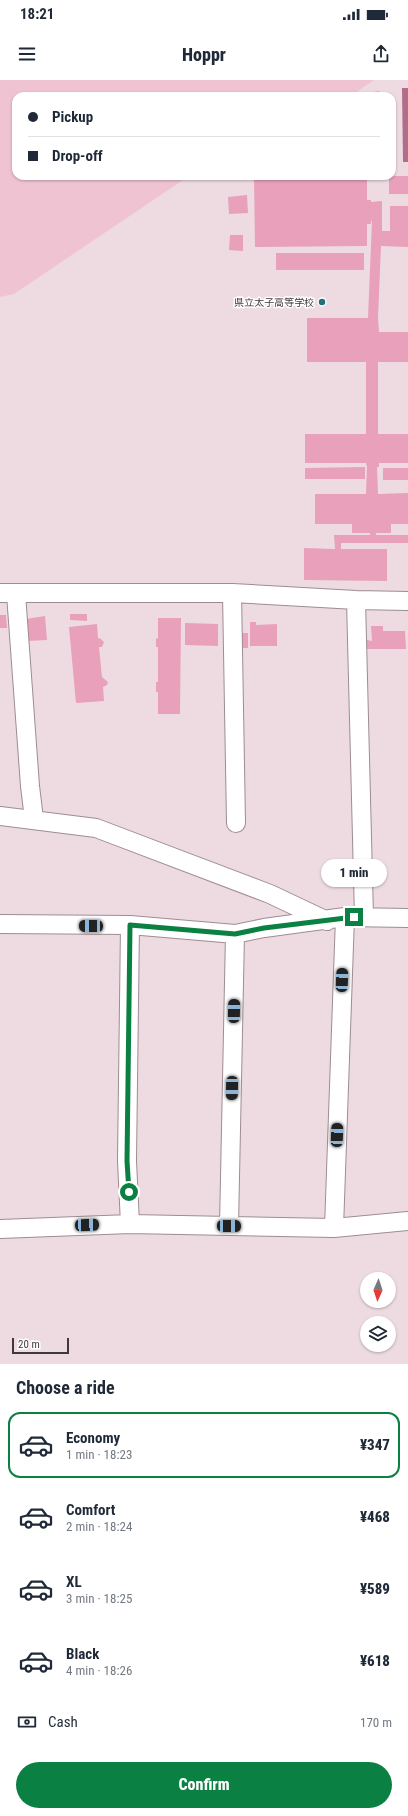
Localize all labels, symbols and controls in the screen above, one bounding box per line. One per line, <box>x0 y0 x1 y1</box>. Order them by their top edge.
text: 18:21 <box>20 5 54 23</box>
icon: menu <box>16 43 38 65</box>
icon: share <box>370 43 392 65</box>
text: Hoppr <box>182 44 226 65</box>
text: Pickup <box>52 108 93 126</box>
text: Drop-off <box>52 147 103 165</box>
place label: 県立太子高等学校 <box>234 297 314 308</box>
marker: 県立太子高等学校 <box>317 297 327 307</box>
callout: 1 min <box>321 859 387 887</box>
text: 1 min <box>340 865 368 880</box>
route end <box>345 908 363 926</box>
car <box>79 920 103 932</box>
car <box>336 968 348 992</box>
car <box>228 999 240 1023</box>
car <box>226 1076 238 1100</box>
car <box>331 1123 343 1147</box>
route start <box>120 1183 138 1201</box>
car <box>75 1219 99 1231</box>
car <box>217 1220 241 1232</box>
north arrow <box>360 1272 396 1308</box>
map controls <box>360 1272 396 1352</box>
button: layers <box>360 1316 396 1352</box>
scale bar <box>12 1336 69 1355</box>
text: 20 m <box>18 1338 40 1351</box>
text: Choose a ride <box>16 1377 115 1398</box>
icon: car <box>18 1427 54 1463</box>
text: Economy <box>66 1429 120 1447</box>
text: ¥347 <box>360 1436 390 1454</box>
text: 1 min · 18:23 <box>66 1447 132 1462</box>
icon: car <box>18 1499 54 1535</box>
text: Comfort <box>66 1501 115 1519</box>
text: ¥468 <box>360 1508 390 1526</box>
text: 2 min · 18:24 <box>66 1519 132 1534</box>
icon: car <box>18 1571 54 1607</box>
text: XL <box>66 1573 82 1591</box>
text: ¥589 <box>360 1580 390 1598</box>
text: 3 min · 18:25 <box>66 1591 132 1606</box>
icon: car <box>18 1643 54 1679</box>
text: Black <box>66 1645 99 1663</box>
text: ¥618 <box>360 1652 390 1670</box>
text: 4 min · 18:26 <box>66 1663 132 1678</box>
icon: cash <box>16 1711 38 1733</box>
text: Cash <box>48 1713 78 1731</box>
text: 170 m <box>360 1715 392 1730</box>
button: Confirm <box>16 1762 392 1808</box>

